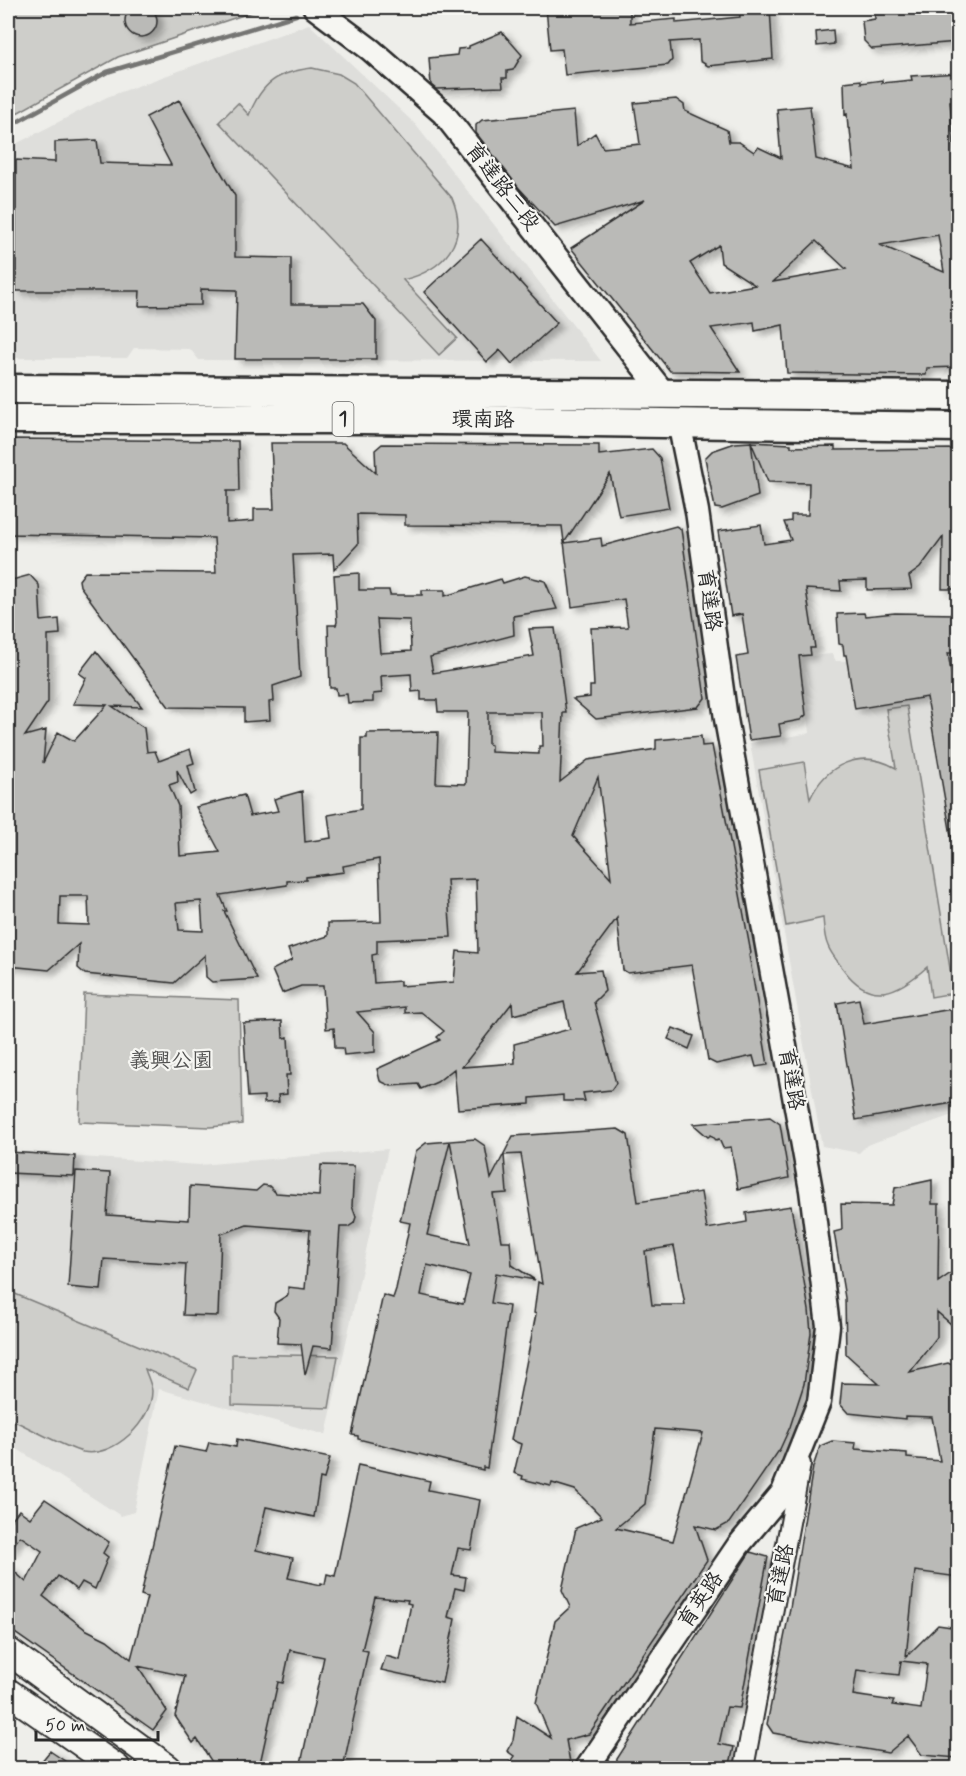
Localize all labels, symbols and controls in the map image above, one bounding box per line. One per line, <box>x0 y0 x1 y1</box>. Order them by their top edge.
street label: 育達路二段 <box>459 137 545 237</box>
road number: 1 <box>332 402 354 436</box>
street label: 環南路 <box>451 405 515 435</box>
street label: 育達路 <box>691 567 727 633</box>
street label: 育達路 <box>772 1046 810 1112</box>
park label: 義興公園 <box>129 1047 213 1075</box>
street label: 育達路 <box>761 1541 801 1609</box>
street label: 育英路 <box>672 1566 730 1634</box>
scale bar <box>36 1704 158 1742</box>
text: 50 m <box>45 1714 85 1738</box>

